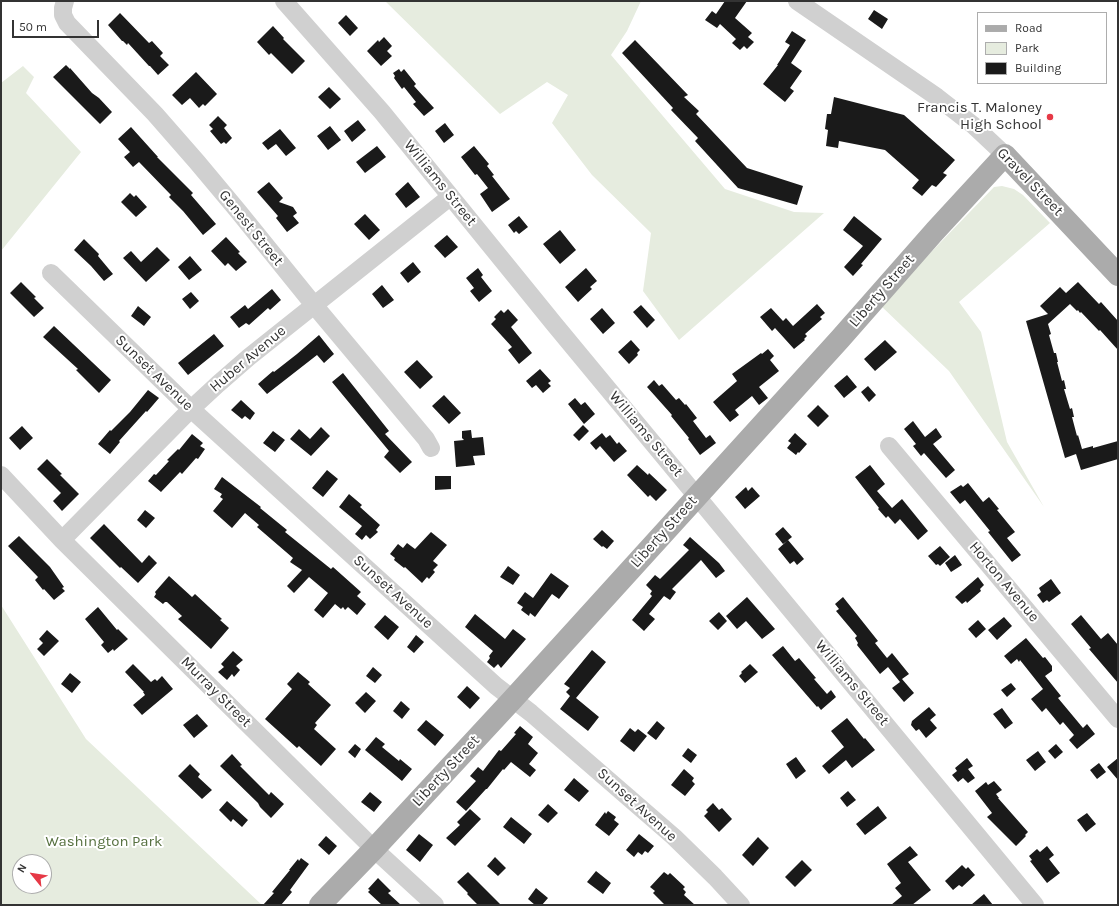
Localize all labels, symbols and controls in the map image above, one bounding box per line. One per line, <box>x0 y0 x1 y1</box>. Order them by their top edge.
scale bar <box>14 12 101 38</box>
legend <box>977 12 1107 84</box>
text: 50 m <box>19 20 47 34</box>
text: Road <box>1015 21 1043 35</box>
text: Park <box>1015 41 1039 55</box>
text: Building <box>1015 61 1061 75</box>
place label: Francis T. Maloney High School <box>917 99 1042 134</box>
marker: Francis T. Maloney High School <box>1045 112 1055 122</box>
street label: Williams Street <box>400 136 480 230</box>
street label: Gravel Street <box>993 144 1067 220</box>
street label: Genest Street <box>215 186 287 270</box>
street label: Liberty Street <box>845 251 919 331</box>
street label: Huber Avenue <box>206 322 290 396</box>
street label: Sunset Avenue <box>111 331 197 415</box>
street label: Williams Street <box>605 388 687 480</box>
street label: Liberty Street <box>627 492 701 572</box>
street label: Horton Avenue <box>965 538 1043 626</box>
street label: Sunset Avenue <box>349 551 437 633</box>
street label: Williams Street <box>811 637 893 729</box>
street label: Murray Street <box>177 653 255 731</box>
street label: Liberty Street <box>408 732 484 810</box>
street label: Sunset Avenue <box>593 764 681 846</box>
park label: Washington Park <box>46 833 162 851</box>
north arrow <box>12 854 52 894</box>
text: N <box>14 862 30 875</box>

